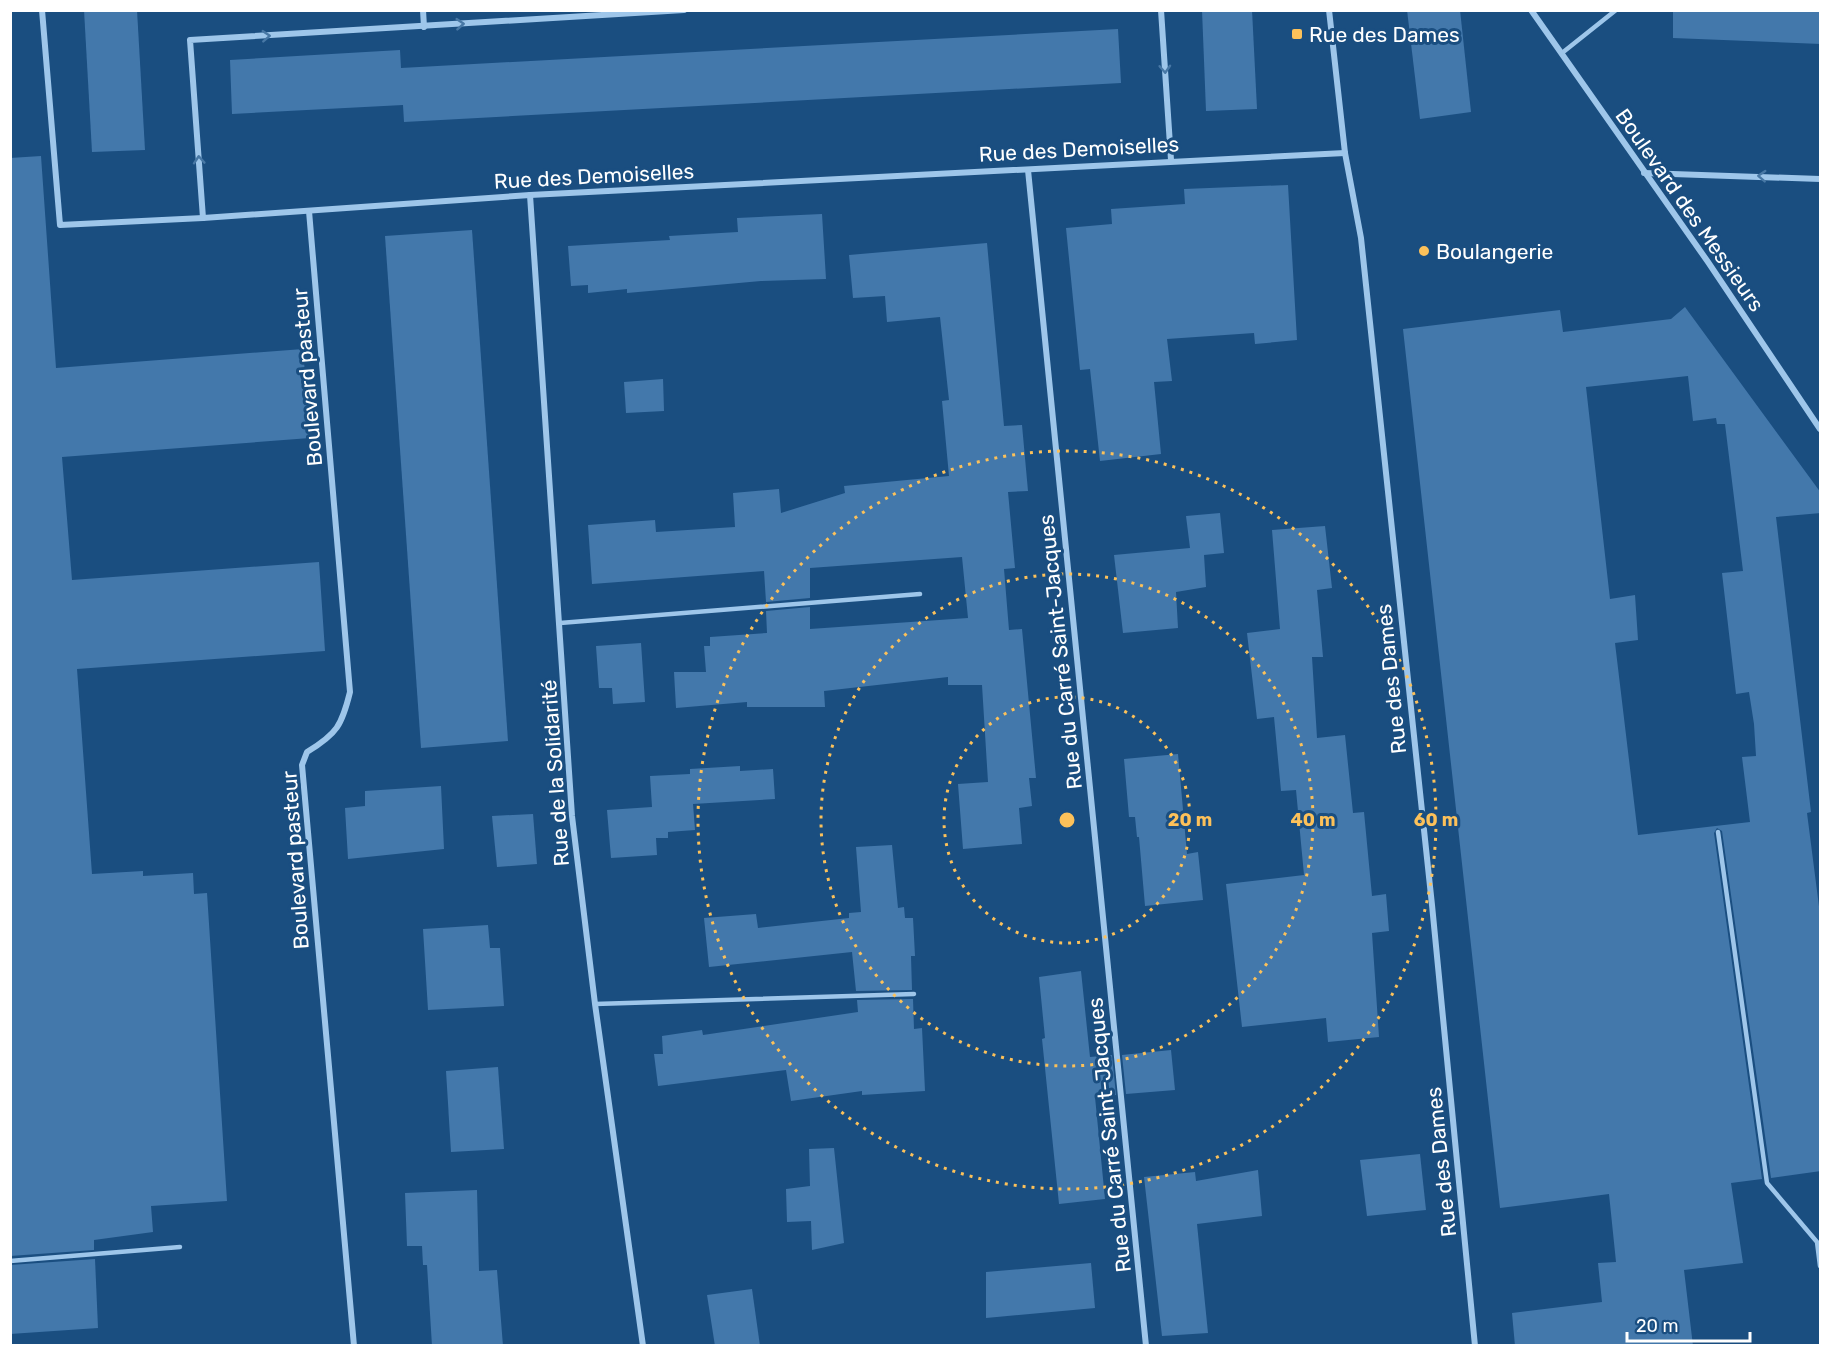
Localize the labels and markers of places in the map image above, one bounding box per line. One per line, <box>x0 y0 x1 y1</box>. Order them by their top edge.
place label: Rue des Dames <box>1309 22 1460 47</box>
marker: Rue des Dames <box>1290 27 1304 41</box>
place label: Boulangerie <box>1436 239 1553 264</box>
marker: Boulangerie <box>1417 244 1431 258</box>
centre of rings <box>1057 810 1077 830</box>

